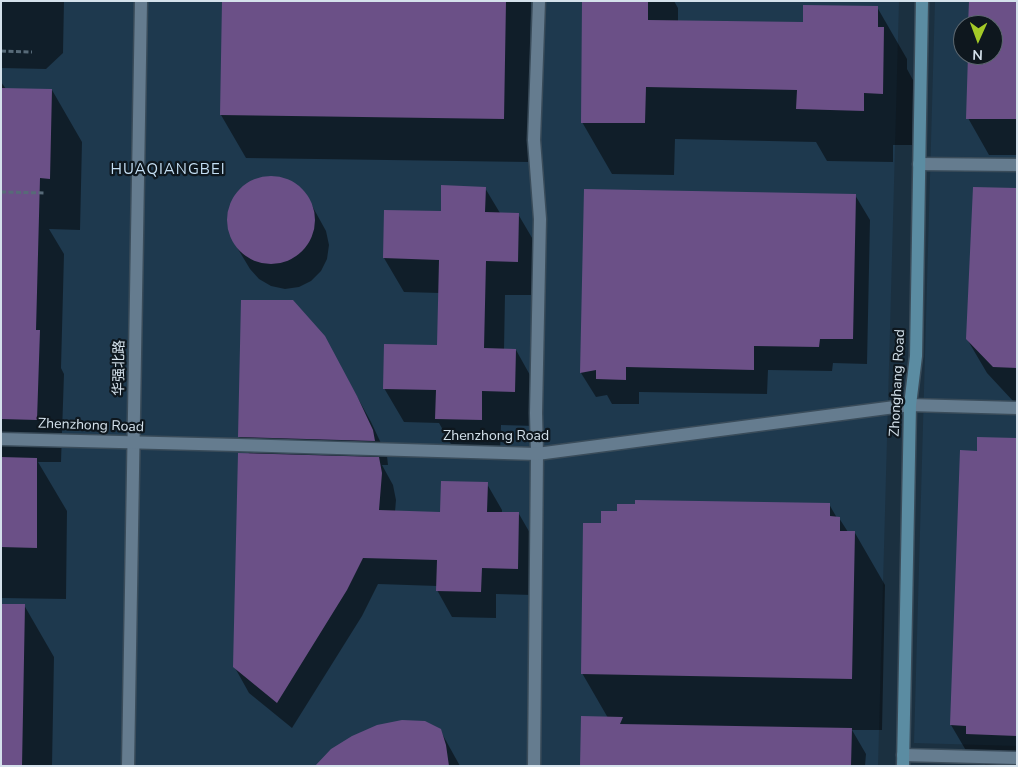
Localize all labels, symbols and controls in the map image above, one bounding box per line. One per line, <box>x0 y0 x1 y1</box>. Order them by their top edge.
north arrow <box>953 15 1003 65</box>
text: N <box>972 45 983 64</box>
district label: HUAQIANGBEI <box>109 161 227 179</box>
street label: Zhonghang Road <box>887 329 909 437</box>
street label: 华强北路 <box>111 340 129 396</box>
street label: Zhenzhong Road <box>38 416 144 436</box>
street label: Zhenzhong Road <box>443 429 549 445</box>

